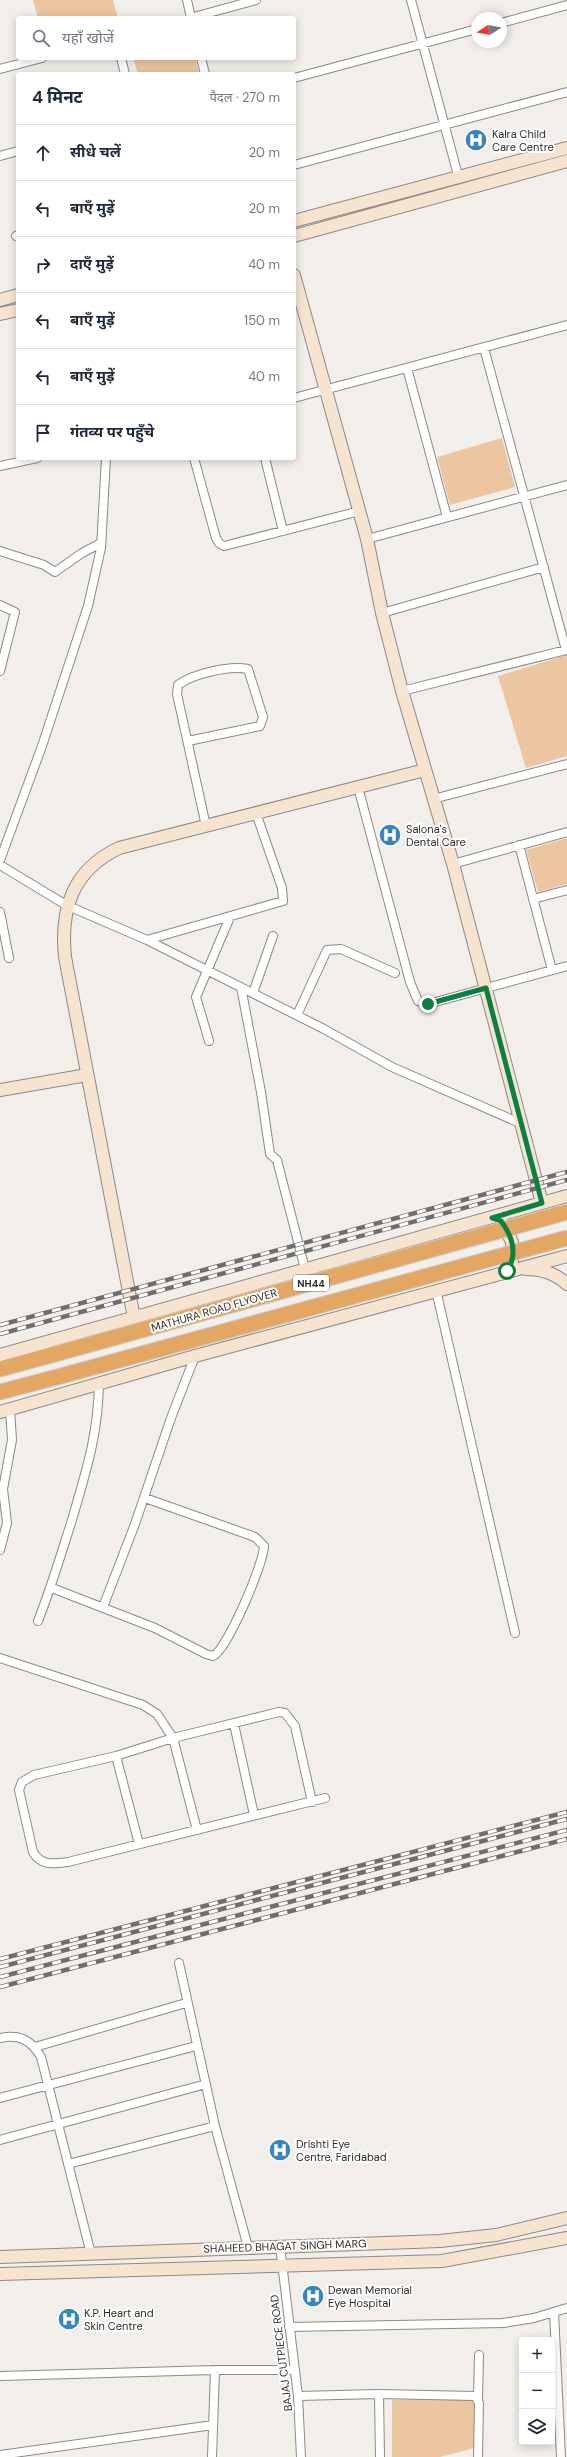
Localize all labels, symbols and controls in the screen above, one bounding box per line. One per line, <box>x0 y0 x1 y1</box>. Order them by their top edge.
north arrow <box>471 12 507 48</box>
search box <box>16 16 296 60</box>
icon: search <box>30 27 52 49</box>
text: यहाँ खोजें <box>62 28 114 48</box>
text: 4 मिनट <box>32 86 83 108</box>
text: पैदल · 270 m <box>209 89 280 106</box>
hospital icon: Kalra Child Care Centre <box>463 127 489 153</box>
place label: Kalra Child Care Centre <box>492 127 554 154</box>
icon: ahead <box>32 142 54 164</box>
text: सीधे चलें <box>70 142 121 162</box>
text: 20 m <box>249 144 280 161</box>
icon: left <box>32 198 54 220</box>
text: बाएँ मुड़ें <box>70 198 115 218</box>
text: 20 m <box>249 200 280 217</box>
icon: right <box>32 254 54 276</box>
text: दाएँ मुड़ें <box>70 254 114 274</box>
text: 40 m <box>248 256 280 273</box>
icon: left <box>32 310 54 332</box>
text: बाएँ मुड़ें <box>70 310 115 330</box>
text: 150 m <box>244 312 280 329</box>
icon: left <box>32 366 54 388</box>
text: बाएँ मुड़ें <box>70 366 115 386</box>
text: 40 m <box>248 368 280 385</box>
icon: arrive <box>32 422 54 444</box>
text: गंतव्य पर पहुँचे <box>70 422 154 442</box>
hospital icon: Salona's Dental Care <box>377 822 403 848</box>
place label: Salona's Dental Care <box>406 822 466 849</box>
route end <box>419 995 437 1013</box>
route start <box>498 1262 516 1280</box>
road number: NH44 <box>293 1275 329 1291</box>
street label: MATHURA ROAD FLYOVER <box>149 1285 279 1335</box>
hospital icon: Drishti Eye Centre, Faridabad <box>267 2137 293 2163</box>
place label: Drishti Eye Centre, Faridabad <box>296 2137 387 2164</box>
street label: SHAHEED BHAGAT SINGH MARG <box>203 2236 367 2256</box>
hospital icon: Dewan Memorial Eye Hospital <box>300 2283 326 2309</box>
place label: Dewan Memorial Eye Hospital <box>328 2283 412 2310</box>
street label: BAJAJ CUTPIECE ROAD <box>267 2293 295 2412</box>
hospital icon: K.P. Heart and Skin Centre <box>56 2306 82 2332</box>
place label: K.P. Heart and Skin Centre <box>84 2306 154 2333</box>
map controls <box>519 2337 555 2445</box>
button: + <box>519 2337 555 2373</box>
button: − <box>519 2373 555 2409</box>
button: layers <box>519 2409 555 2445</box>

